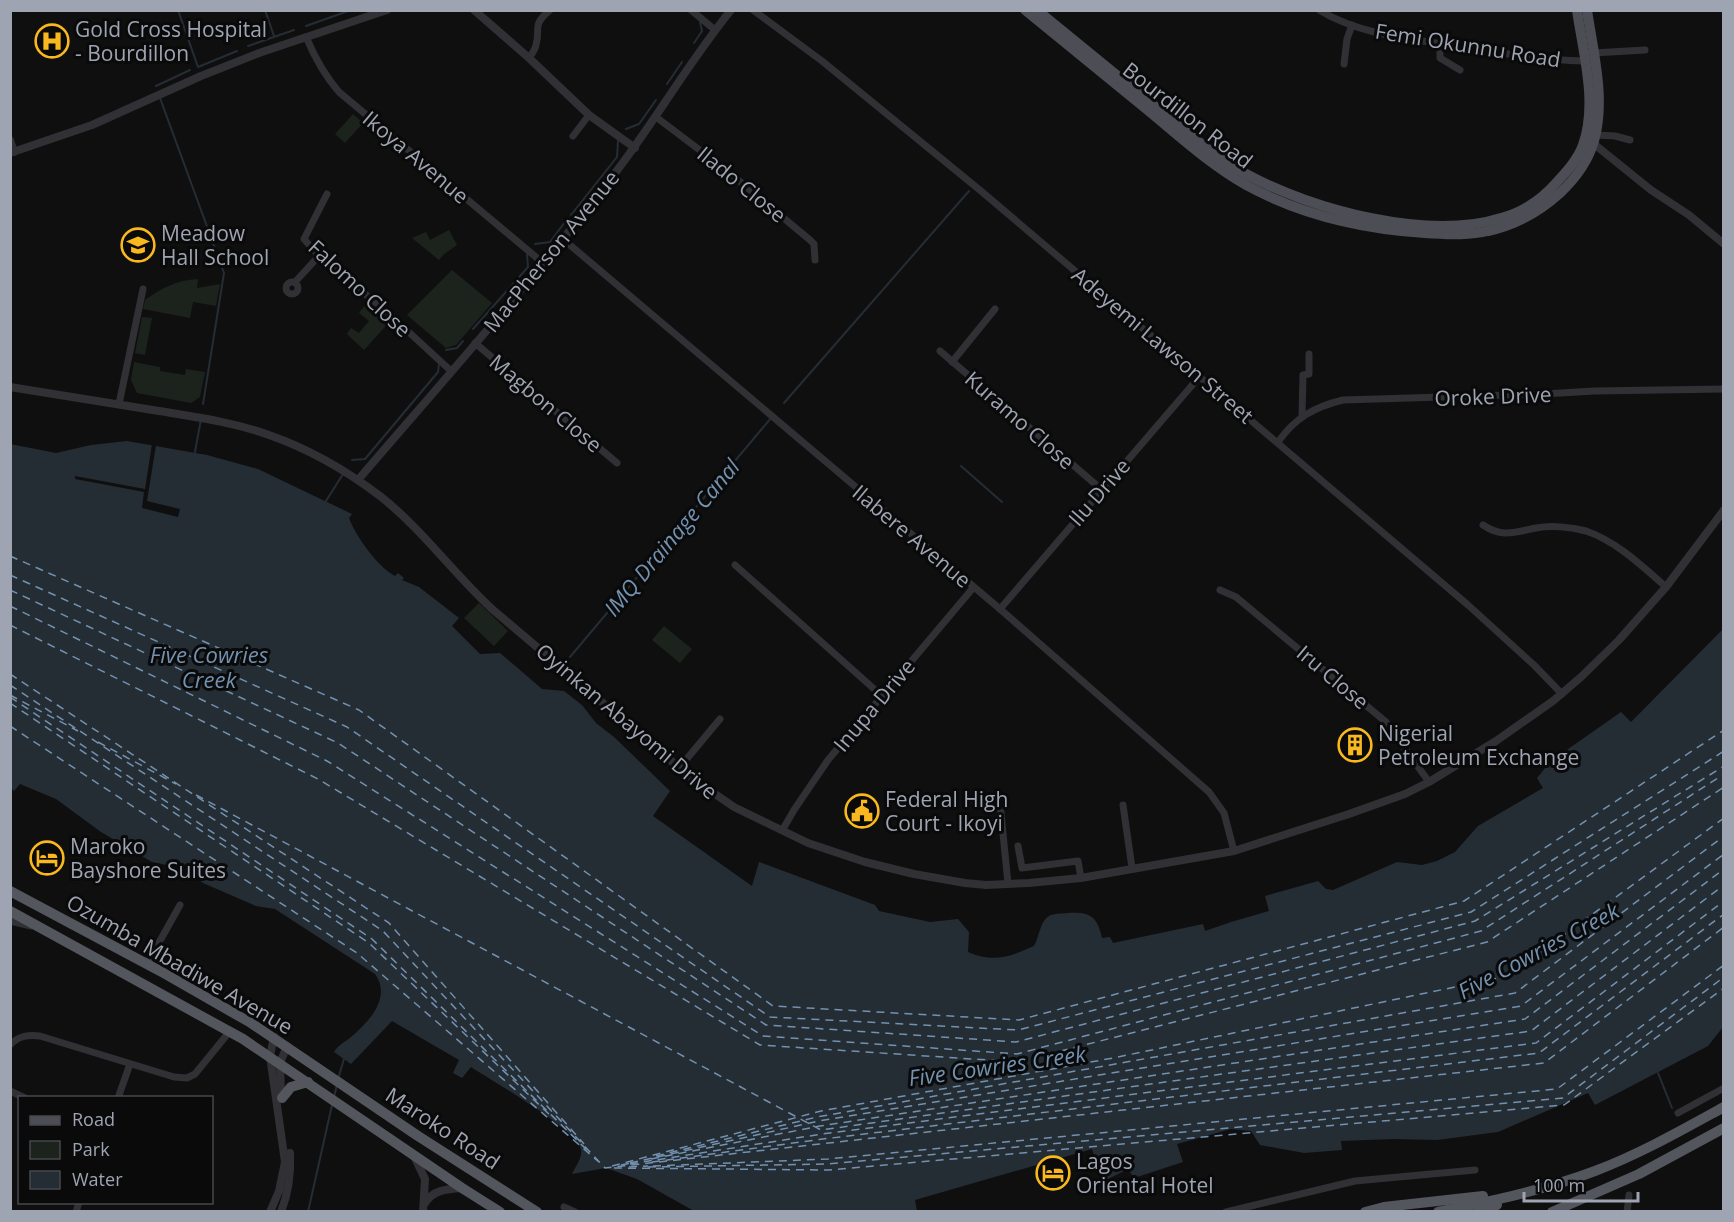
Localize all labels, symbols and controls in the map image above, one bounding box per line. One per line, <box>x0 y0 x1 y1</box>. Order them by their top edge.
place label: Gold Cross Hospital - Bourdillon <box>75 15 267 67</box>
street label: Femi Okunnu Road <box>1373 17 1563 73</box>
hospital icon: Gold Cross Hospital - Bourdillon <box>34 23 70 59</box>
street label: Bourdillon Road <box>1117 55 1259 175</box>
street label: Ikoya Avenue <box>357 104 475 210</box>
street label: Ilado Close <box>692 140 792 228</box>
street label: MacPherson Avenue <box>477 164 625 338</box>
place label: Meadow Hall School <box>161 219 269 271</box>
school or university icon: Meadow Hall School <box>120 227 156 263</box>
street label: Falomo Close <box>303 233 417 343</box>
street label: Adeyemi Lawson Street <box>1066 261 1260 429</box>
street label: Magbon Close <box>484 348 608 458</box>
street label: Kuramo Close <box>959 365 1081 475</box>
street label: Oroke Drive <box>1434 380 1552 412</box>
water label: IMQ Drainage Canal <box>596 452 746 622</box>
street label: Ilu Drive <box>1062 452 1136 532</box>
street label: Ilabere Avenue <box>847 478 977 594</box>
street label: Oyinkan Abayomi Drive <box>530 637 724 805</box>
water label: Five Cowries Creek <box>150 639 269 694</box>
street label: Iru Close <box>1291 639 1375 715</box>
street label: Inupa Drive <box>827 653 921 757</box>
place label: Nigerial Petroleum Exchange <box>1378 719 1579 771</box>
building icon: Nigerial Petroleum Exchange <box>1337 727 1373 763</box>
place label: Federal High Court - Ikoyi <box>885 785 1008 837</box>
public building icon: Federal High Court - Ikoyi <box>844 793 880 829</box>
place label: Maroko Bayshore Suites <box>70 832 226 884</box>
hotel icon: Maroko Bayshore Suites <box>29 840 65 876</box>
street label: Ozumba Mbadiwe Avenue <box>62 888 298 1040</box>
water label: Five Cowries Creek <box>1452 894 1625 1005</box>
water label: Five Cowries Creek <box>906 1038 1089 1092</box>
street label: Maroko Road <box>380 1081 506 1175</box>
legend <box>18 1096 213 1204</box>
text: Road <box>72 1107 115 1131</box>
text: Park <box>72 1137 110 1161</box>
place label: Lagos Oriental Hotel <box>1076 1147 1214 1199</box>
hotel icon: Lagos Oriental Hotel <box>1035 1155 1071 1191</box>
scale bar <box>1524 1165 1638 1203</box>
text: Water <box>72 1167 123 1191</box>
text: 100 m <box>1533 1173 1585 1197</box>

